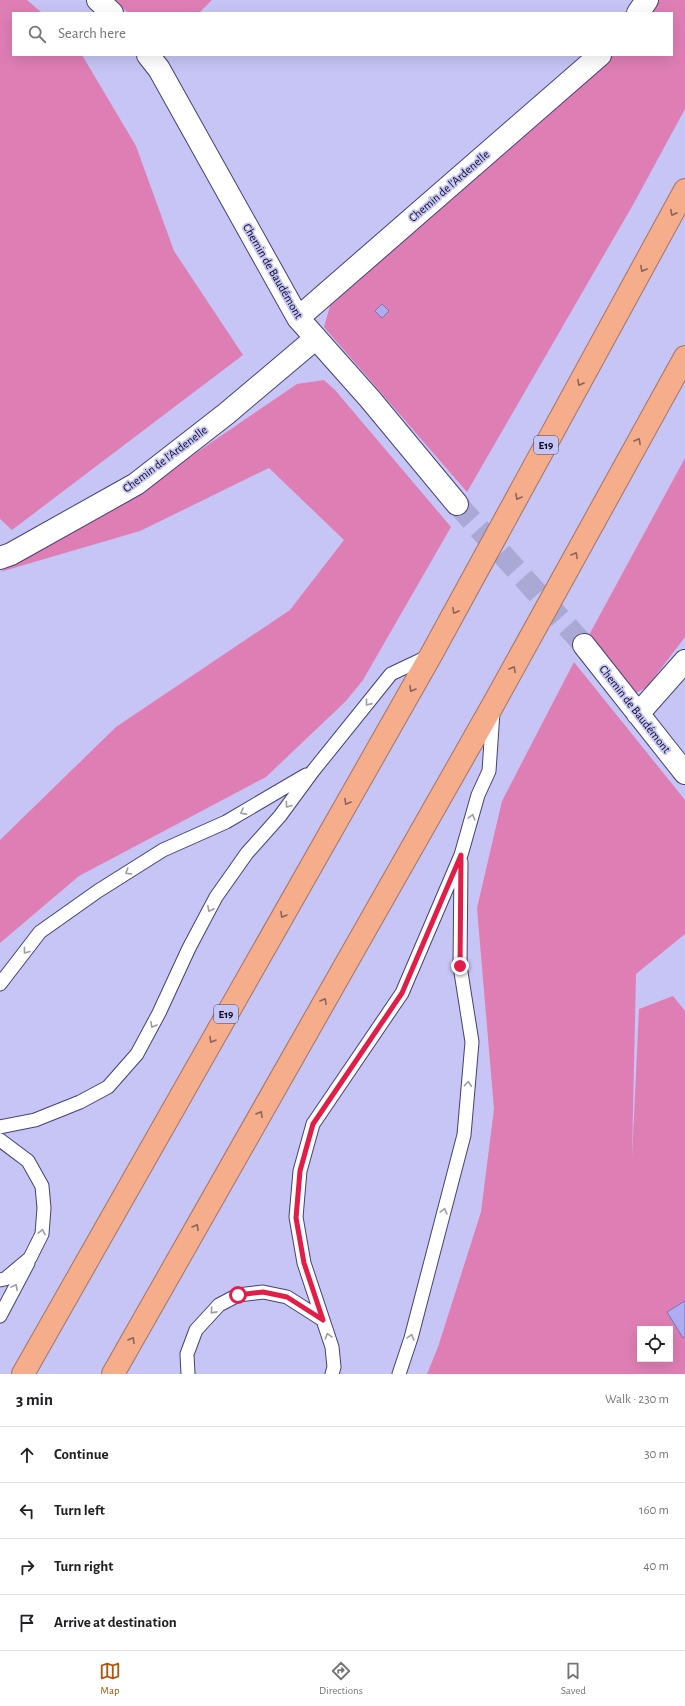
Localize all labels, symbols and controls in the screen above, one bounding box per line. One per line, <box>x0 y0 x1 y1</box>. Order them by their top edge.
search box <box>12 12 673 56</box>
icon: search <box>26 23 48 45</box>
text: Search here <box>58 26 126 41</box>
street label: Chemin de l'Ardenelle <box>406 148 492 224</box>
one-way arrow <box>671 209 678 216</box>
street label: Chemin de Baudémont <box>241 221 305 321</box>
one-way arrow <box>640 265 648 273</box>
one-way arrow <box>578 379 585 387</box>
street label: Chemin de l'Ardenelle <box>121 423 209 495</box>
road number: E19 <box>534 436 558 454</box>
one-way arrow <box>634 438 641 445</box>
one-way arrow <box>515 493 522 500</box>
one-way arrow <box>571 552 578 559</box>
one-way arrow <box>453 607 460 614</box>
street label: Chemin de Baudémont <box>597 663 673 755</box>
one-way arrow <box>508 665 515 673</box>
one-way arrow <box>409 685 416 692</box>
one-way arrow <box>366 698 373 705</box>
one-way arrow <box>345 798 352 805</box>
one-way arrow <box>285 800 292 807</box>
one-way arrow <box>240 808 247 815</box>
one-way arrow <box>467 814 475 821</box>
one-way arrow <box>125 867 132 875</box>
one-way arrow <box>207 904 215 912</box>
one-way arrow <box>281 911 288 918</box>
one-way arrow <box>23 947 31 954</box>
route end <box>451 957 469 975</box>
one-way arrow <box>320 998 327 1005</box>
road number: E19 <box>214 1005 238 1023</box>
one-way arrow <box>150 1021 157 1028</box>
one-way arrow <box>209 1036 216 1043</box>
one-way arrow <box>464 1081 473 1087</box>
one-way arrow <box>256 1111 263 1118</box>
one-way arrow <box>439 1208 448 1215</box>
one-way arrow <box>192 1224 199 1231</box>
one-way arrow <box>37 1228 45 1235</box>
one-way arrow <box>10 1284 18 1291</box>
route start <box>229 1286 247 1304</box>
one-way arrow <box>210 1307 217 1314</box>
map controls <box>637 1326 673 1362</box>
button: locate <box>637 1326 673 1362</box>
one-way arrow <box>324 1332 333 1339</box>
one-way arrow <box>406 1334 415 1341</box>
one-way arrow <box>127 1337 135 1344</box>
text: 3 min <box>16 1391 53 1408</box>
text: Walk · 230 m <box>605 1393 669 1406</box>
icon: ahead <box>16 1444 38 1466</box>
text: Continue <box>54 1447 109 1462</box>
text: 30 m <box>644 1448 669 1461</box>
icon: left <box>16 1500 38 1522</box>
text: Turn left <box>54 1503 105 1518</box>
text: 160 m <box>639 1504 669 1517</box>
icon: right <box>16 1556 38 1578</box>
text: Turn right <box>54 1559 113 1574</box>
text: 40 m <box>643 1560 669 1573</box>
icon: arrive <box>16 1612 38 1634</box>
text: Arrive at destination <box>54 1615 177 1630</box>
tab: Map <box>99 1660 121 1697</box>
tab: Directions <box>319 1660 363 1697</box>
tab: Saved <box>561 1660 586 1697</box>

